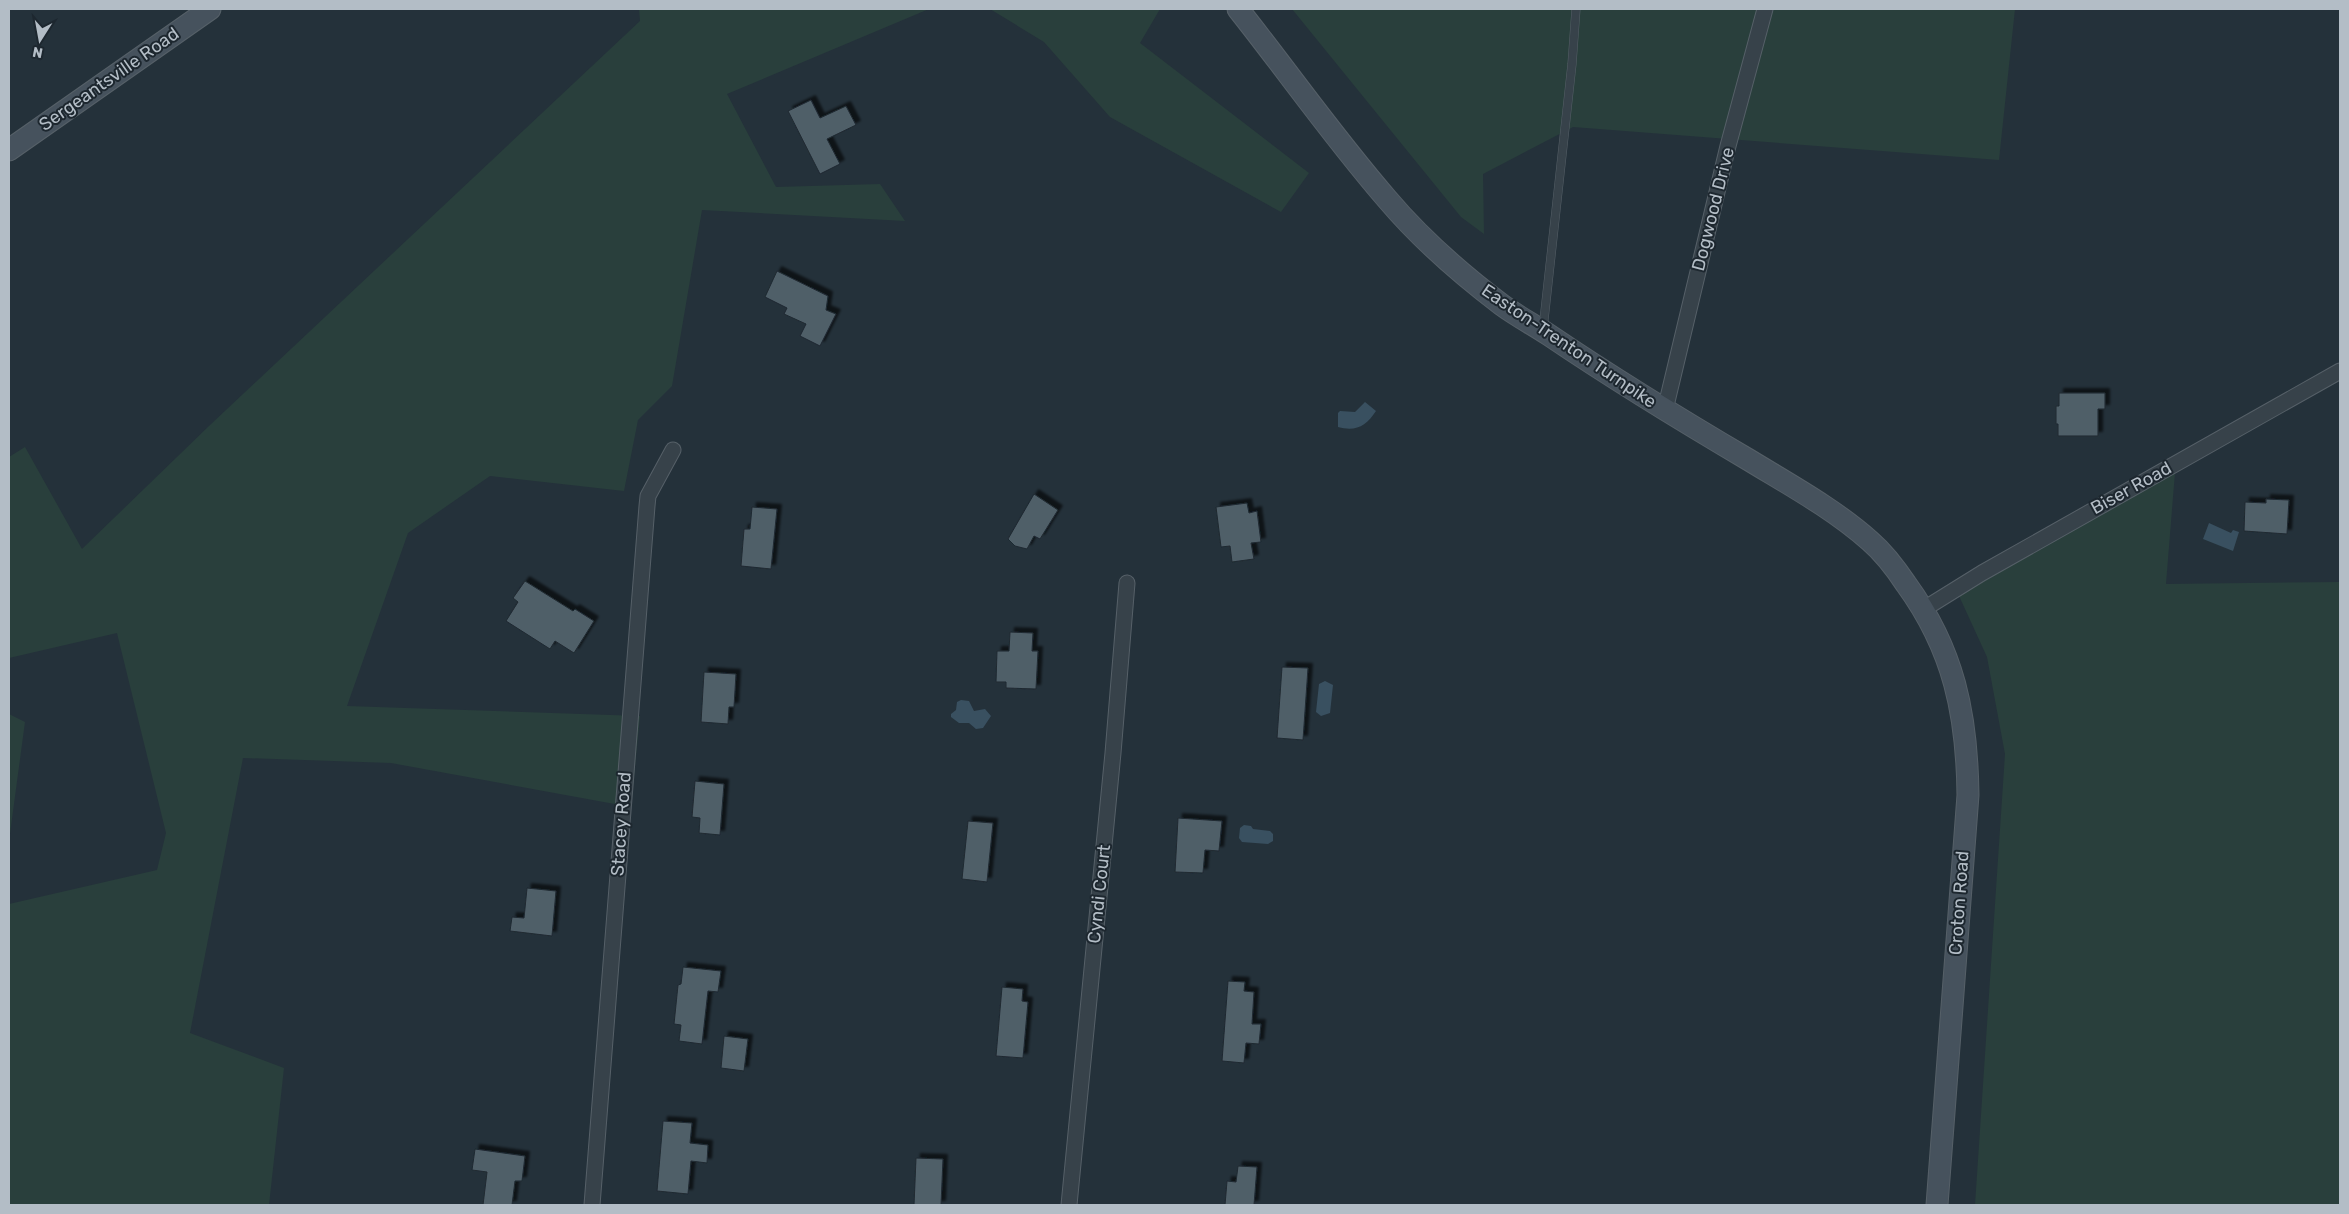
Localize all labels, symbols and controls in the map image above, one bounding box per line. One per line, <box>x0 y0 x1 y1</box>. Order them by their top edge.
north arrow <box>15 15 65 65</box>
street label: Sergeantsville Road <box>35 22 183 136</box>
text: N <box>31 43 44 62</box>
street label: Dogwood Drive <box>1687 145 1739 273</box>
street label: Easton-Trenton Turnpike <box>1477 279 1661 413</box>
street label: Biser Road <box>2087 457 2175 519</box>
street label: Stacey Road <box>606 771 636 877</box>
street label: Cyndi Court <box>1083 843 1115 945</box>
street label: Croton Road <box>1944 850 1974 956</box>

